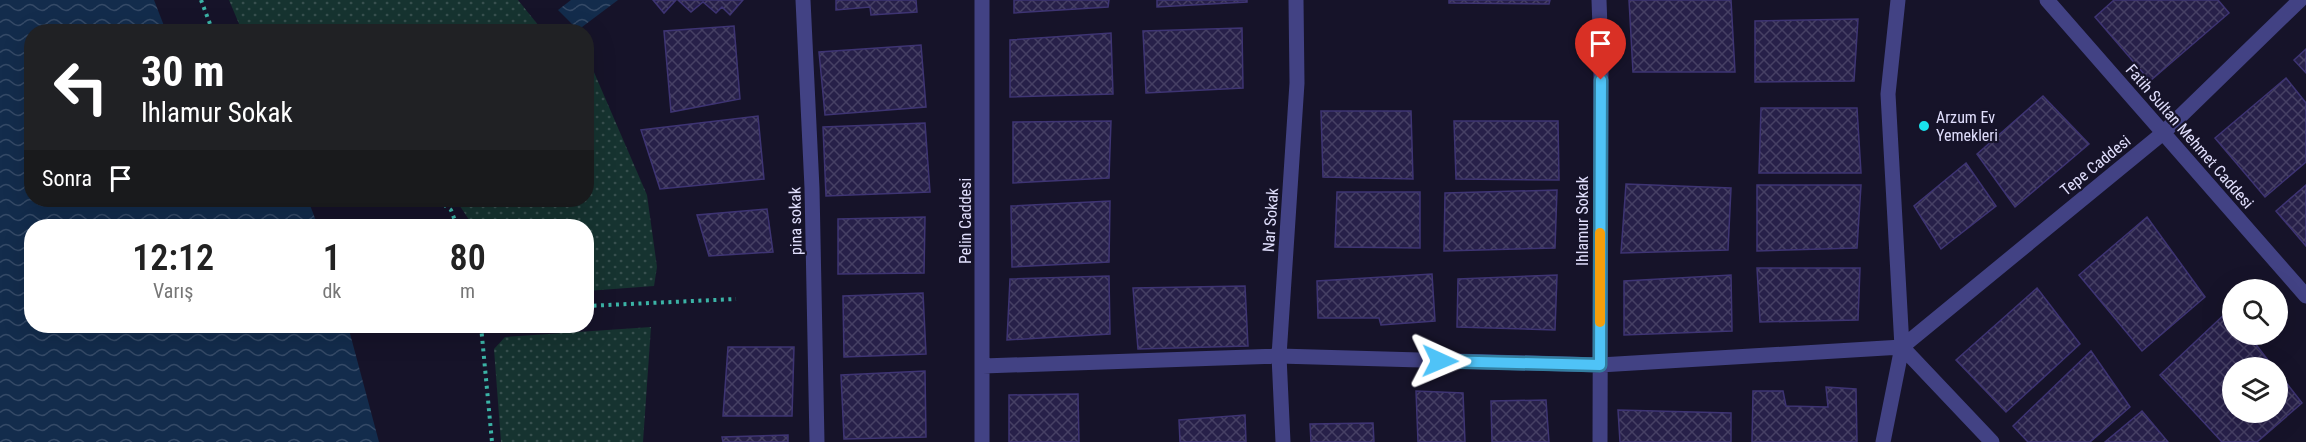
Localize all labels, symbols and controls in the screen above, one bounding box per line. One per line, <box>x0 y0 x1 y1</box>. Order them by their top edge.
pin <box>1575 18 1626 80</box>
icon: arrive <box>1584 27 1617 60</box>
text: 30 m <box>141 47 224 96</box>
icon: left <box>42 48 120 126</box>
street label: Fatih Sultan Mehmet Caddesi <box>2122 60 2257 212</box>
text: Ihlamur Sokak <box>141 97 293 129</box>
place label: Arzum Ev Yemekleri <box>1936 108 1998 145</box>
marker: Arzum Ev Yemekleri <box>1917 119 1931 133</box>
street label: Tepe Caddesi <box>2056 131 2134 200</box>
icon: arrive <box>104 162 137 195</box>
text: Sonra <box>42 166 92 191</box>
street label: Ihlamur Sokak <box>1573 175 1592 266</box>
street label: Pelin Caddesi <box>956 178 975 264</box>
street label: pina sokak <box>785 186 806 255</box>
street label: Nar Sokak <box>1259 186 1282 253</box>
text: 12:12 <box>132 237 214 279</box>
text: 1 <box>323 237 341 279</box>
text: 80 <box>450 237 486 279</box>
text: Varış <box>153 279 193 303</box>
text: dk <box>322 279 341 303</box>
text: m <box>460 279 475 303</box>
map controls <box>2222 279 2288 423</box>
button: search <box>2222 279 2288 345</box>
position arrow <box>1408 329 1472 393</box>
button: layers <box>2222 357 2288 423</box>

